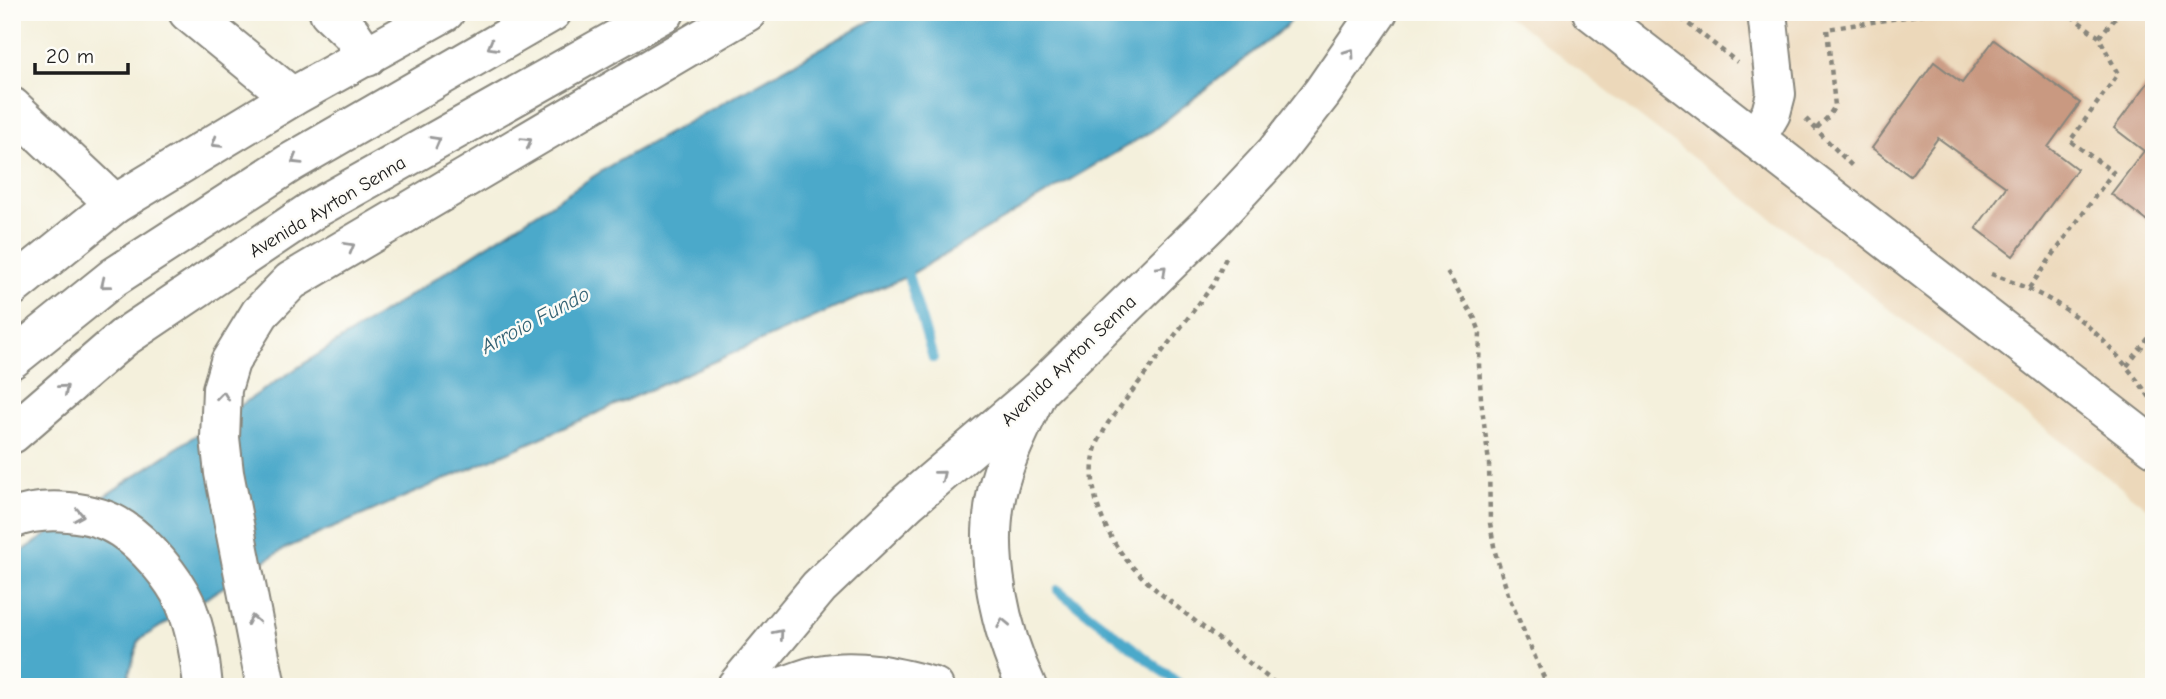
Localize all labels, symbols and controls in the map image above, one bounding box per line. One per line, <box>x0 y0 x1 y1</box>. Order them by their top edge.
scale bar <box>35 32 128 76</box>
one-way arrow <box>487 38 500 51</box>
text: 20 m <box>46 44 94 68</box>
one-way arrow <box>1342 48 1354 61</box>
one-way arrow <box>210 135 223 148</box>
one-way arrow <box>429 136 441 149</box>
one-way arrow <box>519 138 532 151</box>
street label: Avenida Ayrton Senna <box>245 151 410 262</box>
one-way arrow <box>290 152 303 165</box>
one-way arrow <box>342 242 355 255</box>
one-way arrow <box>1154 266 1167 279</box>
one-way arrow <box>100 276 113 288</box>
water label: Arroio Fundo <box>476 281 593 359</box>
street label: Avenida Ayrton Senna <box>997 291 1141 431</box>
one-way arrow <box>56 385 69 397</box>
one-way arrow <box>215 390 230 401</box>
one-way arrow <box>933 471 946 483</box>
one-way arrow <box>73 507 85 522</box>
one-way arrow <box>246 614 261 626</box>
one-way arrow <box>997 617 1012 629</box>
one-way arrow <box>771 629 783 642</box>

